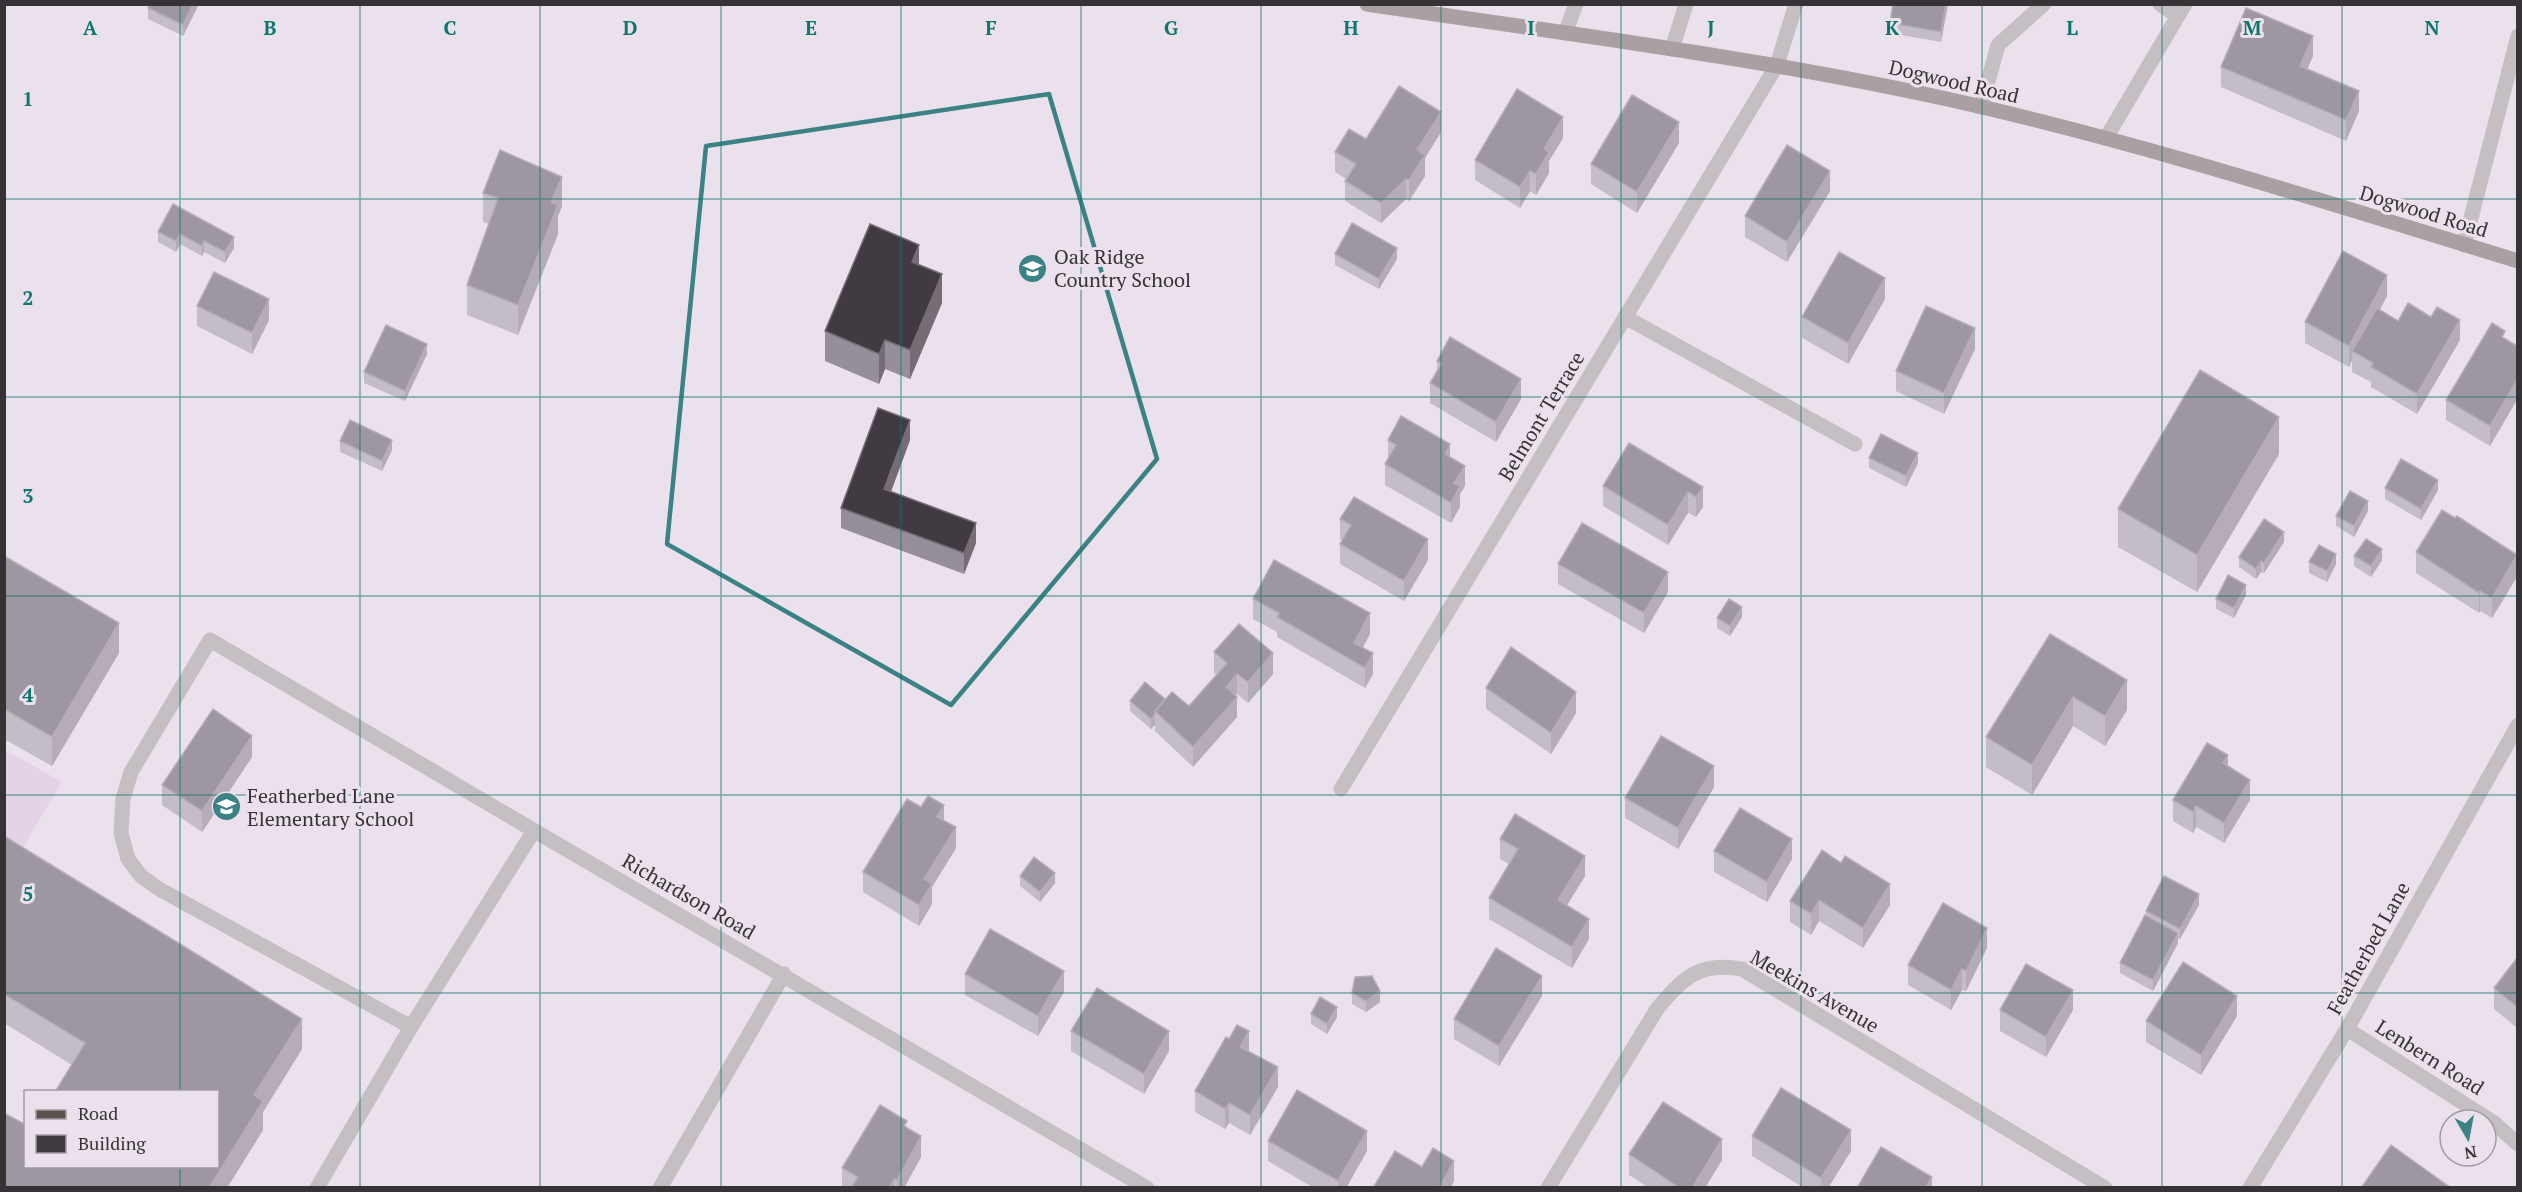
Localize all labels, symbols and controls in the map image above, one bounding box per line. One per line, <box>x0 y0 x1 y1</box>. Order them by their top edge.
text: A <box>83 14 98 41</box>
text: B <box>264 14 277 41</box>
text: C <box>443 14 457 41</box>
text: D <box>623 14 637 41</box>
text: E <box>805 14 817 41</box>
text: F <box>985 14 997 41</box>
text: G <box>1164 14 1178 41</box>
text: H <box>1343 14 1359 41</box>
text: I <box>1527 14 1535 41</box>
text: J <box>1707 14 1715 41</box>
text: K <box>1885 14 1900 41</box>
text: L <box>2066 14 2078 41</box>
text: M <box>2243 14 2262 41</box>
text: N <box>2424 14 2440 41</box>
street label: Dogwood Road <box>1886 53 2022 109</box>
text: 1 <box>22 85 34 112</box>
street label: Dogwood Road <box>2357 179 2491 243</box>
place label: Oak Ridge Country School <box>1054 243 1191 293</box>
school or university icon: Oak Ridge Country School <box>1017 252 1049 284</box>
text: 2 <box>22 284 34 311</box>
street label: Belmont Terrace <box>1492 346 1590 486</box>
text: 3 <box>22 482 34 509</box>
text: 4 <box>22 681 34 708</box>
place label: Featherbed Lane Elementary School <box>247 782 414 832</box>
school or university icon: Featherbed Lane Elementary School <box>210 790 242 822</box>
street label: Richardson Road <box>617 847 761 945</box>
street label: Featherbed Lane <box>2320 877 2416 1019</box>
text: 5 <box>22 880 34 907</box>
street label: Meekins Avenue <box>1746 943 1884 1039</box>
street label: Lenbern Road <box>2371 1013 2489 1101</box>
legend <box>24 1090 219 1168</box>
text: Road <box>78 1101 118 1125</box>
north arrow <box>2438 1108 2498 1168</box>
text: Building <box>78 1131 146 1155</box>
text: N <box>2463 1141 2478 1165</box>

